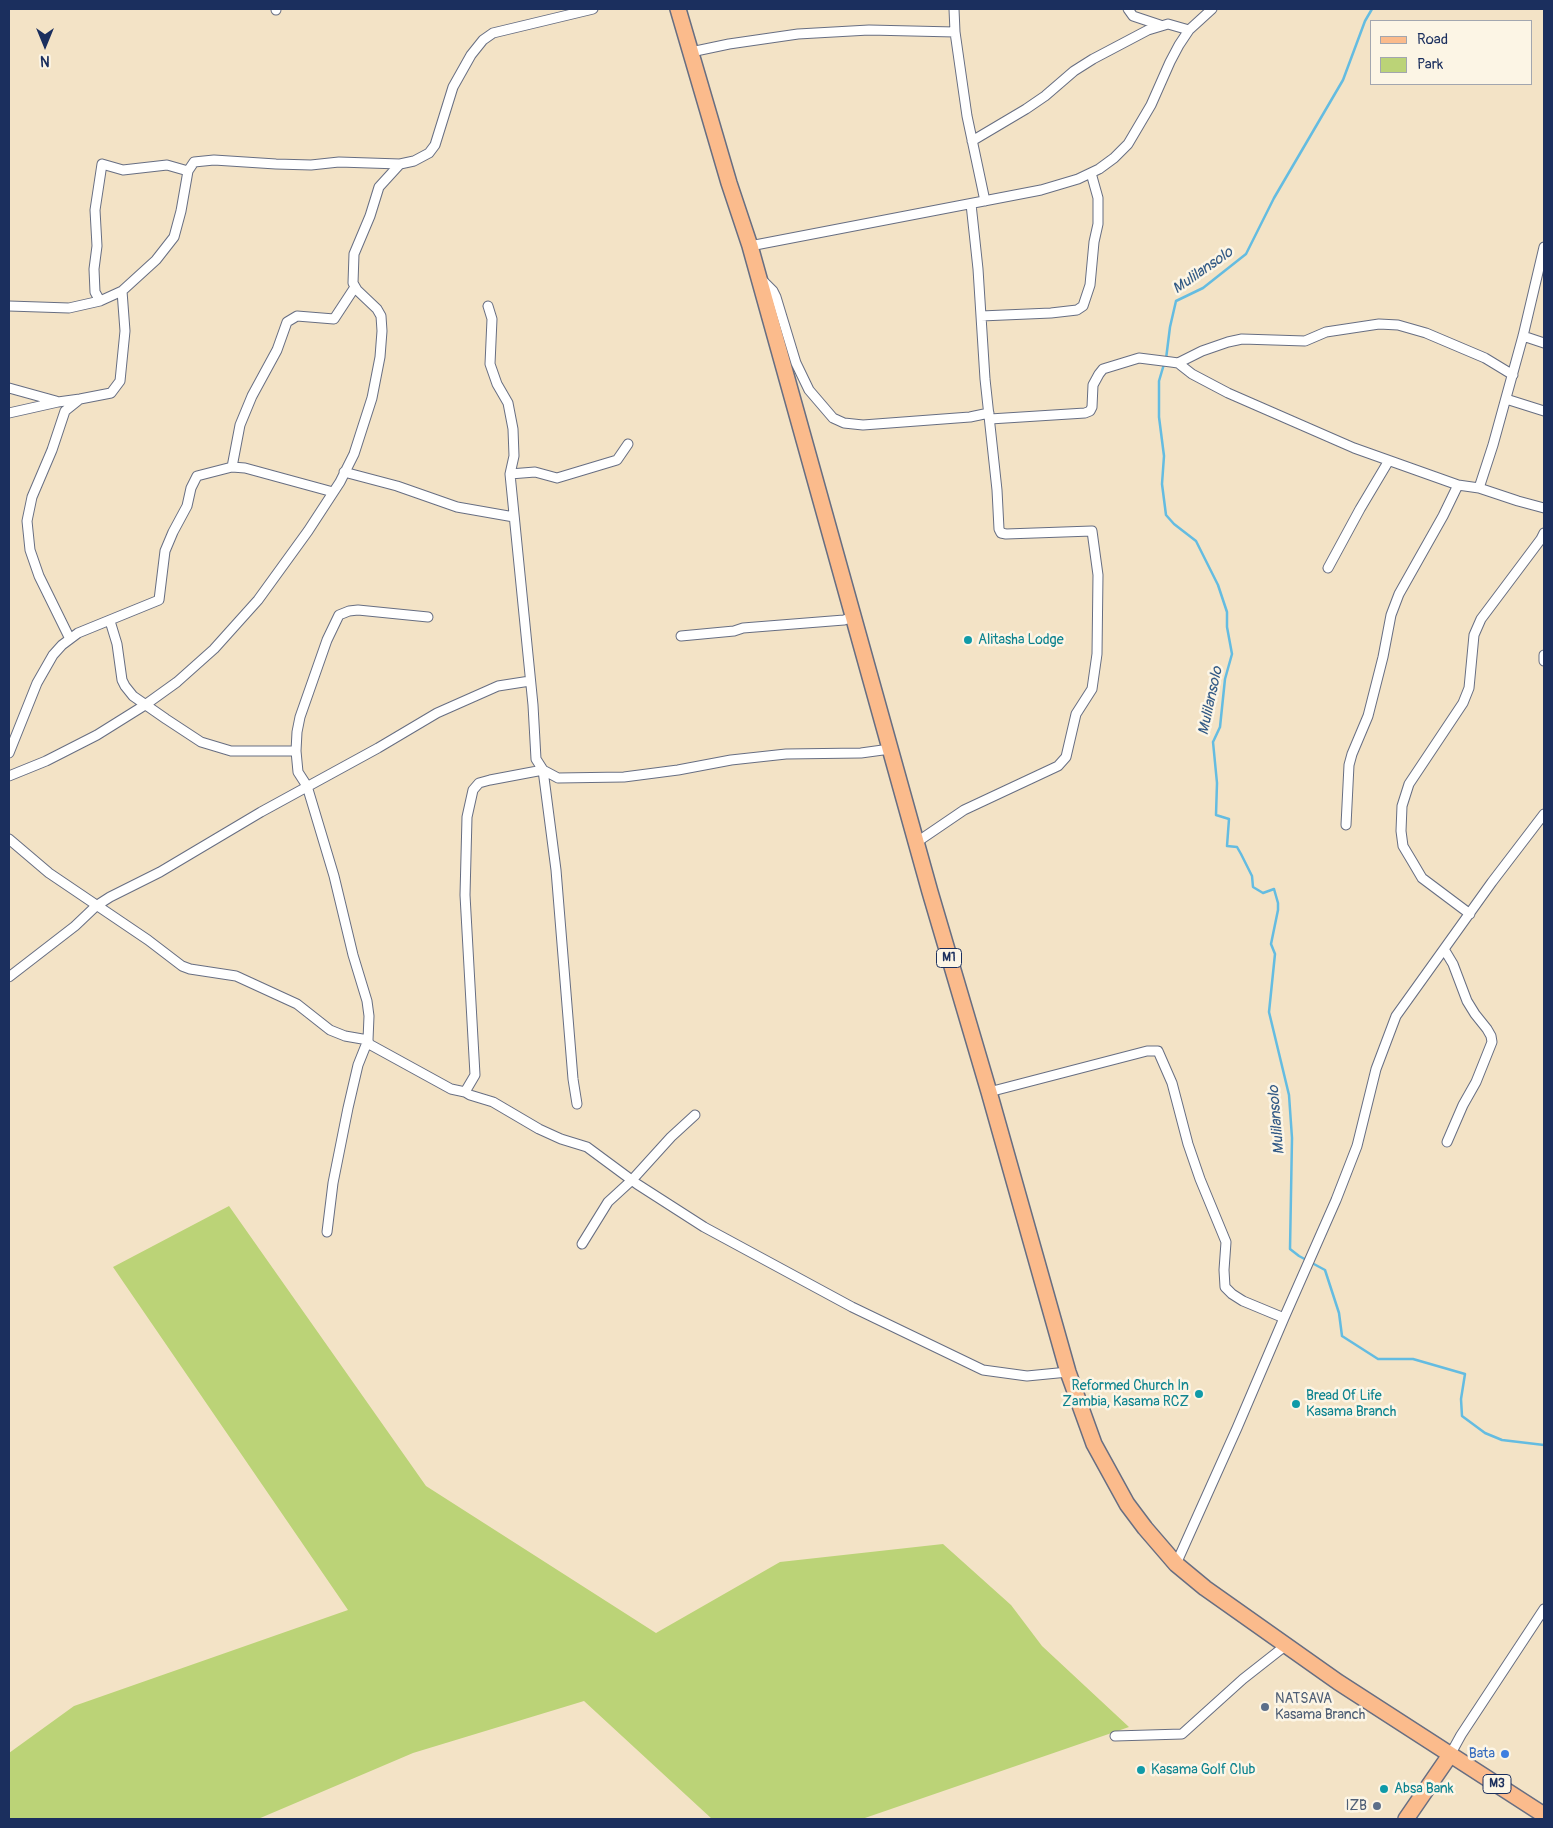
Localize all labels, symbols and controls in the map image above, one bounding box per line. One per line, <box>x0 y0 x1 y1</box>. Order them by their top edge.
north arrow <box>20 20 70 70</box>
legend <box>1370 20 1533 85</box>
text: Road <box>1417 30 1448 49</box>
text: N <box>40 52 50 69</box>
text: Park <box>1417 55 1443 74</box>
water label: Mulilansolo <box>1169 244 1237 298</box>
place label: Alitasha Lodge <box>978 632 1064 648</box>
marker: Alitasha Lodge <box>962 634 974 646</box>
water label: Mulilansolo <box>1195 665 1227 737</box>
road number: M1 <box>936 948 962 968</box>
water label: Mulilansolo <box>1265 1085 1289 1155</box>
place label: Reformed Church In Zambia, Kasama RCZ <box>1062 1378 1189 1410</box>
marker: Reformed Church In Zambia, Kasama RCZ <box>1193 1388 1205 1400</box>
place label: Bread Of Life Kasama Branch <box>1306 1388 1396 1420</box>
marker: Bread Of Life Kasama Branch <box>1290 1398 1302 1410</box>
place label: NATSAVA Kasama Branch <box>1275 1691 1365 1724</box>
marker: NATSAVA Kasama Branch <box>1259 1701 1271 1713</box>
place label: Bata <box>1469 1746 1495 1762</box>
marker: Bata <box>1499 1748 1511 1760</box>
place label: Kasama Golf Club <box>1151 1762 1255 1778</box>
marker: Kasama Golf Club <box>1135 1764 1147 1776</box>
road number: M3 <box>1483 1775 1511 1794</box>
place label: Absa Bank <box>1394 1781 1454 1797</box>
marker: Absa Bank <box>1378 1783 1390 1795</box>
place label: IZB <box>1346 1798 1367 1814</box>
marker: IZB <box>1371 1800 1383 1812</box>

